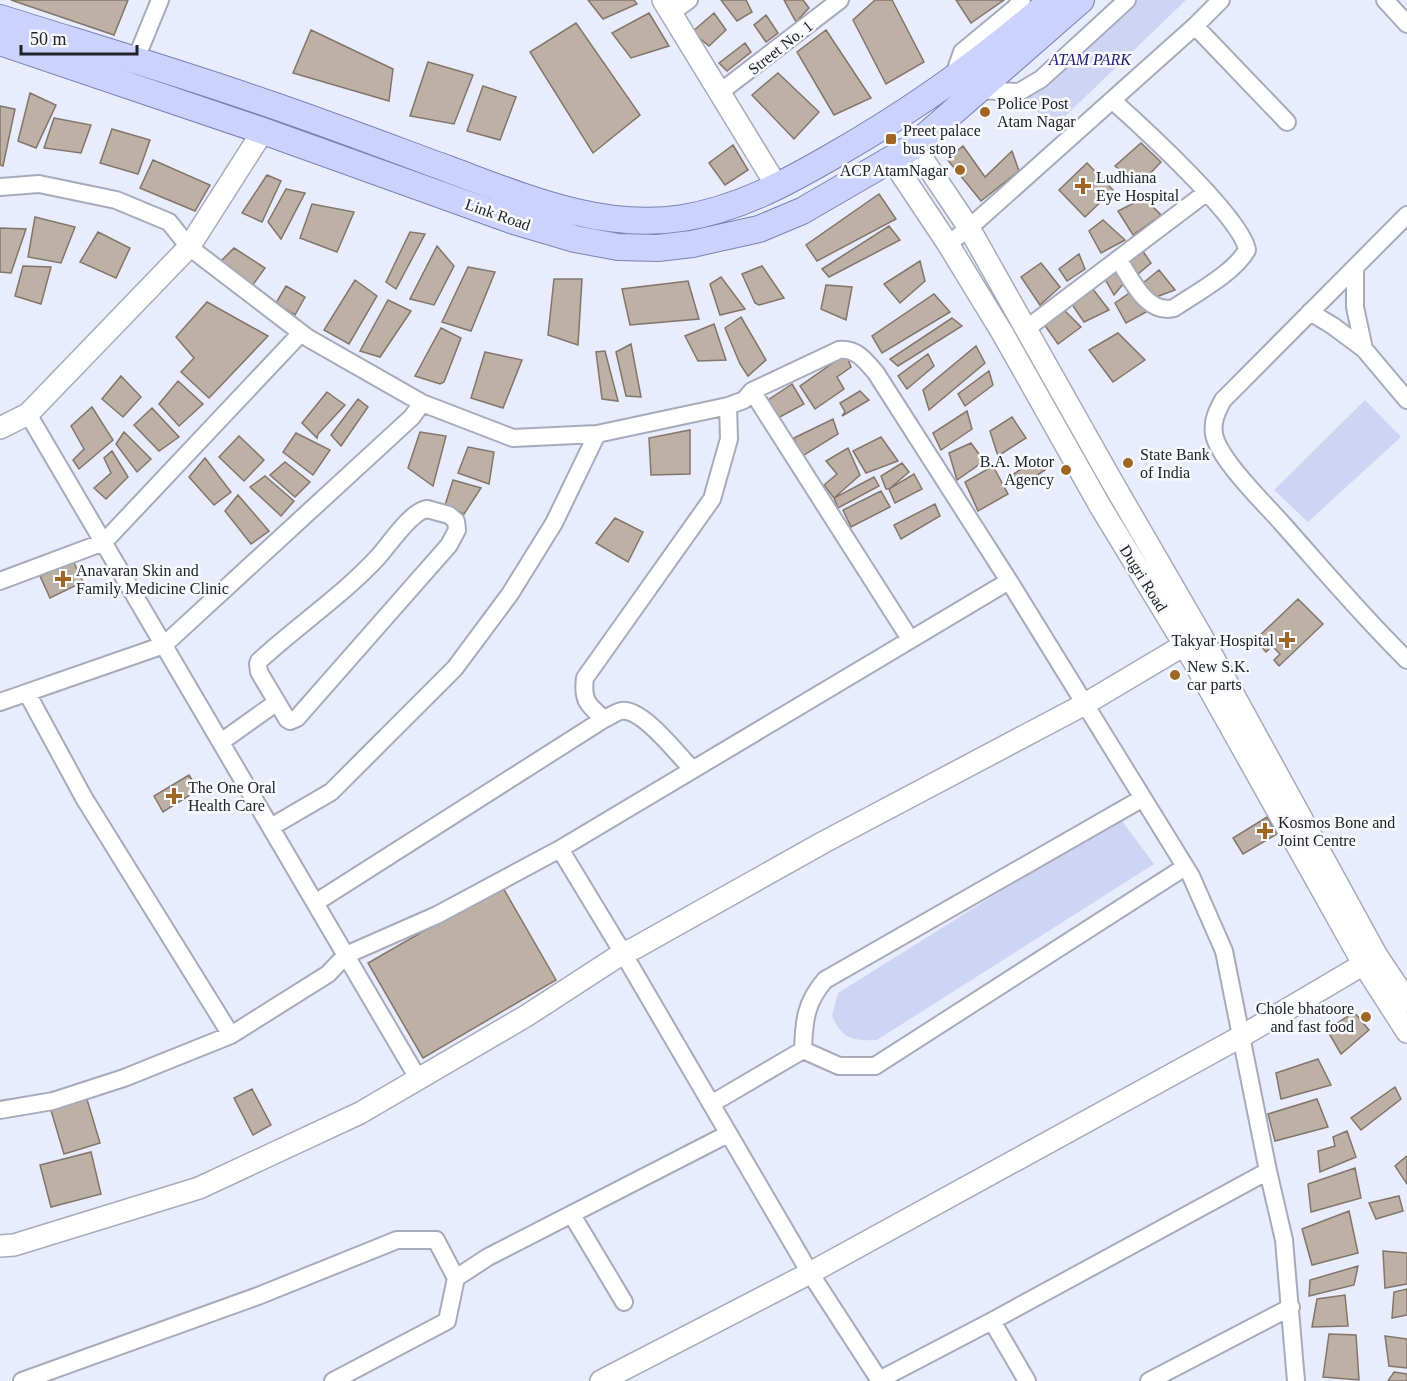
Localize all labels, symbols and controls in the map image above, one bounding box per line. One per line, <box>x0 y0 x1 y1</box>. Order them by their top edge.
street label: Street No. 1 <box>745 17 816 78</box>
scale bar <box>21 18 136 56</box>
text: 50 m <box>30 29 67 49</box>
park label: ATAM PARK <box>1048 51 1132 68</box>
place label: Police Post Atam Nagar <box>997 95 1076 131</box>
marker: Police Post Atam Nagar <box>978 105 992 119</box>
place label: Preet palace bus stop <box>903 122 981 158</box>
marker: Preet palace bus stop <box>884 132 898 146</box>
place label: ACP AtamNagar <box>840 162 949 180</box>
marker: ACP AtamNagar <box>953 163 967 177</box>
place label: Ludhiana Eye Hospital <box>1096 169 1180 205</box>
marker: Ludhiana Eye Hospital <box>1074 177 1092 195</box>
street label: Link Road <box>463 195 533 234</box>
place label: State Bank of India <box>1140 446 1210 481</box>
place label: B.A. Motor Agency <box>980 453 1055 489</box>
marker: State Bank of India <box>1121 456 1135 470</box>
marker: B.A. Motor Agency <box>1059 463 1073 477</box>
street label: Dugri Road <box>1116 542 1171 615</box>
place label: Anavaran Skin and Family Medicine Clinic <box>76 562 229 598</box>
marker: Anavaran Skin and Family Medicine Clinic <box>54 570 72 588</box>
marker: Takyar Hospital <box>1278 631 1296 649</box>
place label: Takyar Hospital <box>1172 632 1275 650</box>
place label: New S.K. car parts <box>1187 658 1250 694</box>
marker: New S.K. car parts <box>1168 668 1182 682</box>
place label: The One Oral Health Care <box>188 779 277 814</box>
marker: The One Oral Health Care <box>165 787 183 805</box>
place label: Kosmos Bone and Joint Centre <box>1278 814 1395 849</box>
marker: Kosmos Bone and Joint Centre <box>1256 822 1274 840</box>
place label: Chole bhatoore and fast food <box>1256 1000 1354 1035</box>
marker: Chole bhatoore and fast food <box>1359 1010 1373 1024</box>

